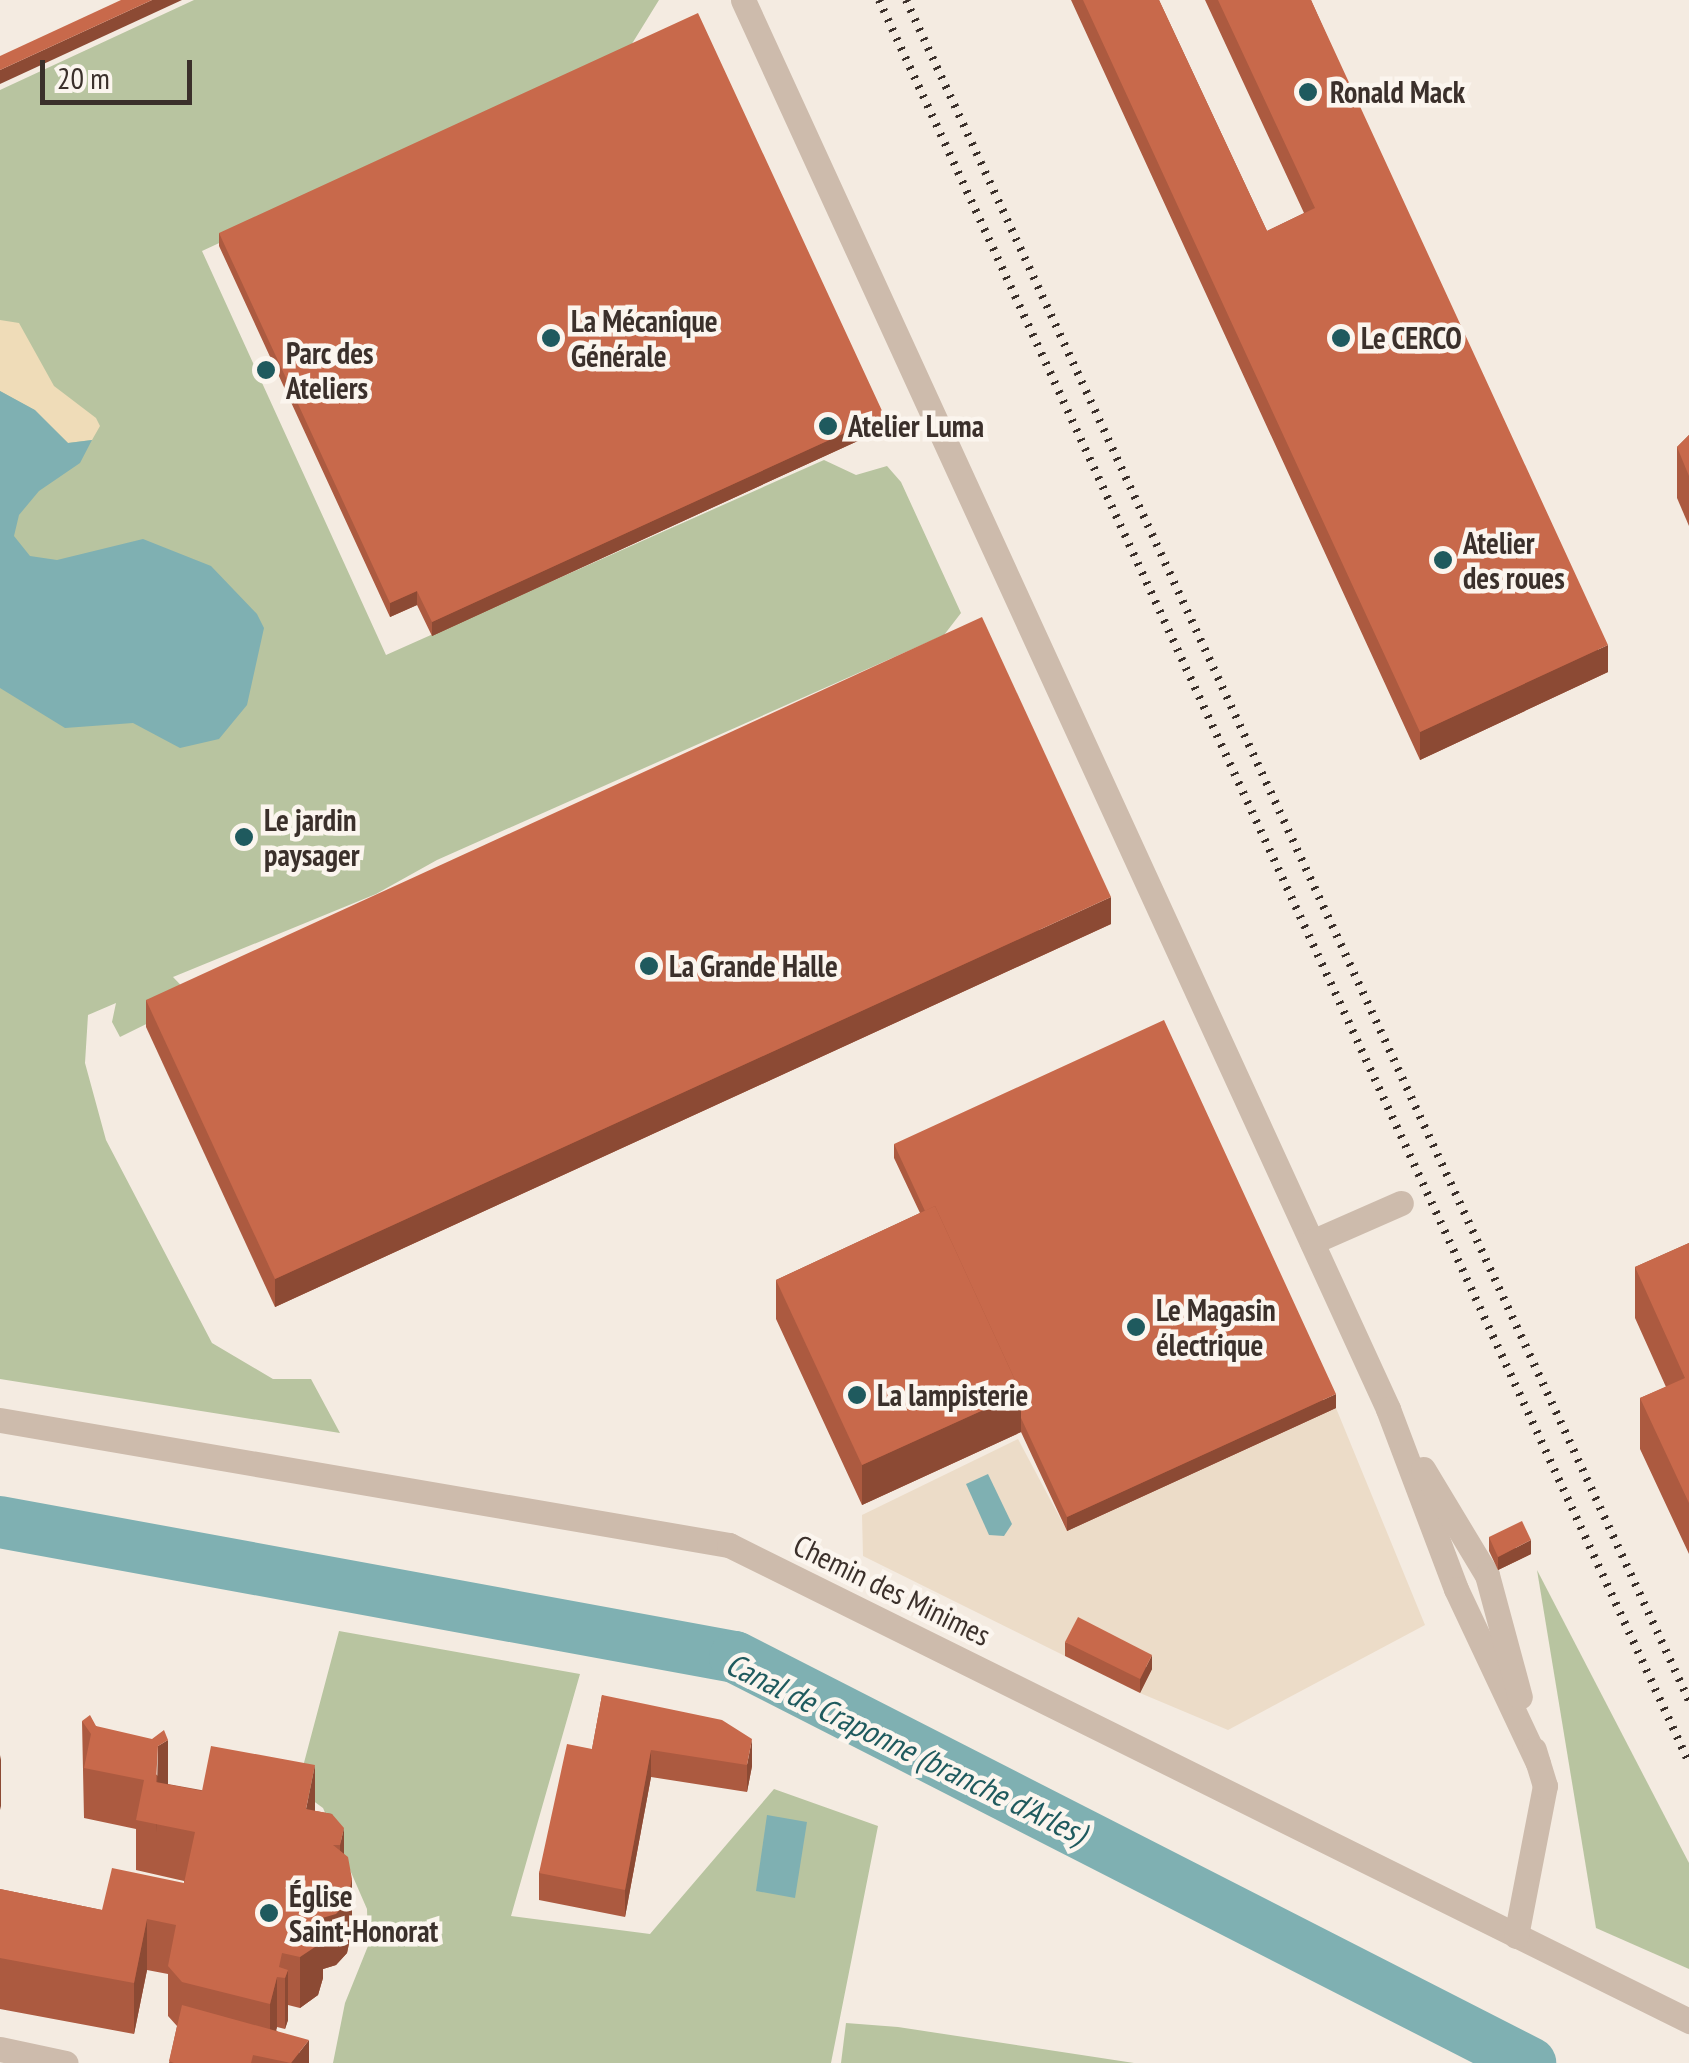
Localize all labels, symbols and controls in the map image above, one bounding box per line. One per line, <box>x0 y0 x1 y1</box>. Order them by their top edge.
scale bar <box>45 40 198 102</box>
text: 20 m <box>57 58 110 97</box>
place label: Ronald Mack <box>1330 74 1465 110</box>
marker: Ronald Mack <box>1295 79 1321 105</box>
place label: La Mécanique Générale <box>571 303 718 374</box>
place label: Le CERCO <box>1361 320 1462 356</box>
marker: La Mécanique Générale <box>540 327 562 349</box>
marker: Le CERCO <box>1330 327 1352 349</box>
place label: Parc des Ateliers <box>286 335 374 406</box>
marker: Parc des Ateliers <box>255 359 277 381</box>
place label: Atelier Luma <box>848 408 984 444</box>
marker: Atelier Luma <box>817 415 839 437</box>
place label: Atelier des roues <box>1463 525 1565 596</box>
marker: Atelier des roues <box>1432 549 1454 571</box>
place label: Le jardin paysager <box>264 802 360 872</box>
marker: Le jardin paysager <box>233 826 255 848</box>
place label: La Grande Halle <box>669 948 838 984</box>
marker: La Grande Halle <box>638 955 660 977</box>
place label: Le Magasin électrique <box>1156 1292 1276 1362</box>
marker: Le Magasin électrique <box>1125 1316 1147 1338</box>
place label: La lampisterie <box>877 1377 1028 1413</box>
marker: La lampisterie <box>846 1384 868 1406</box>
street label: Chemin des Minimes <box>788 1527 996 1653</box>
water label: Canal de Craponne (branche d'Arles) <box>720 1644 1092 1852</box>
place label: Église Saint-Honorat <box>289 1878 438 1948</box>
marker: Église Saint-Honorat <box>258 1902 280 1924</box>

